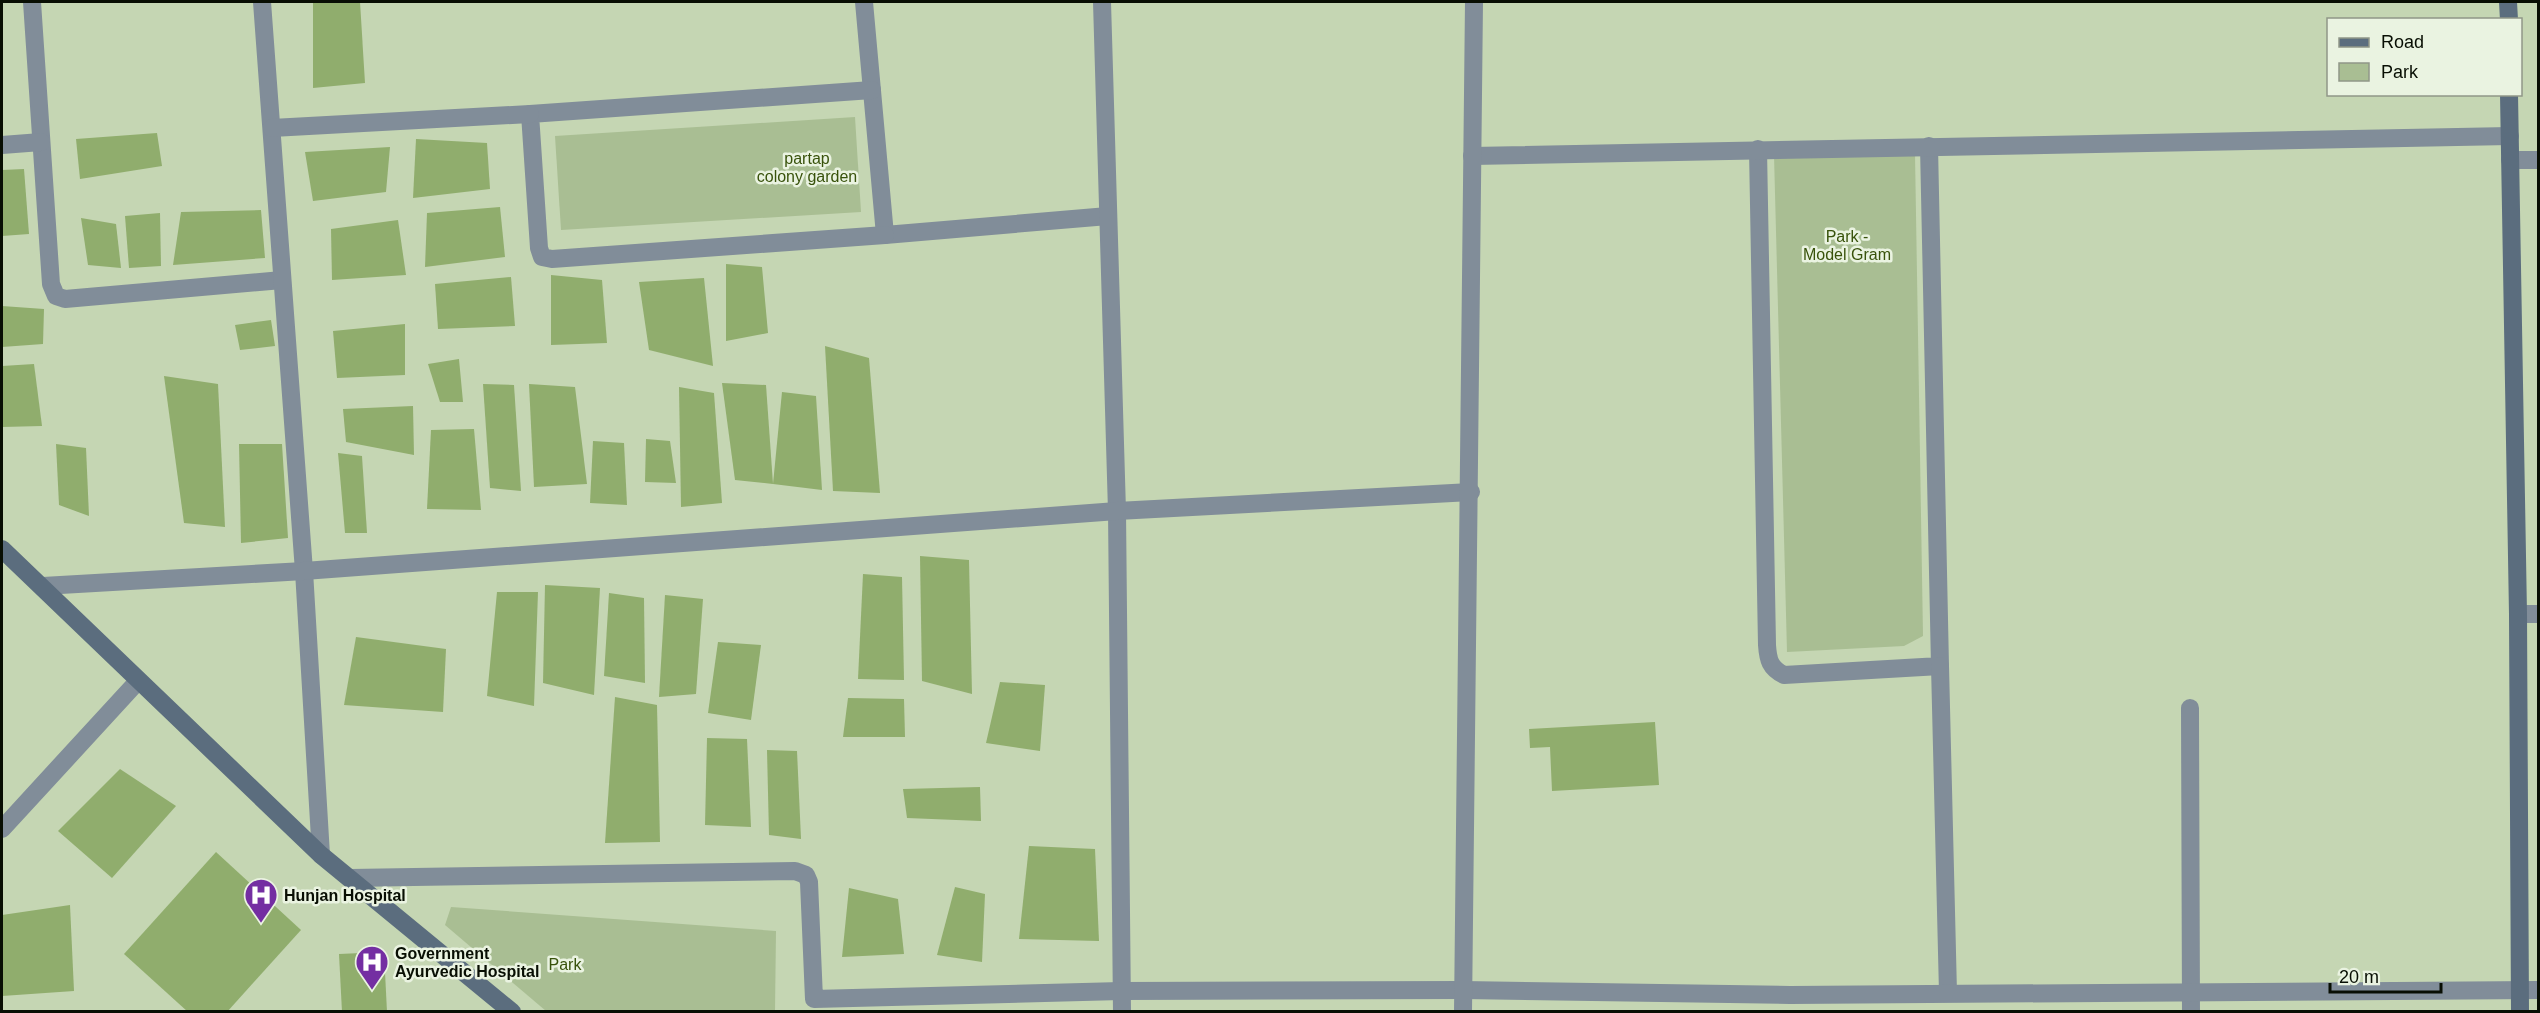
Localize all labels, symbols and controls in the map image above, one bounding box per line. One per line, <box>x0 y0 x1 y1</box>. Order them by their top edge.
legend <box>2327 18 2522 96</box>
text: Road <box>2381 32 2424 52</box>
text: Park <box>2381 62 2419 82</box>
park label: partap colony garden <box>757 150 857 185</box>
park label: Park - Model Gram <box>1803 228 1891 263</box>
hospital icon: Hunjan Hospital <box>243 877 279 924</box>
place label: Hunjan Hospital <box>284 887 406 904</box>
hospital icon: Government Ayurvedic Hospital <box>354 944 390 991</box>
place label: Government Ayurvedic Hospital <box>395 945 539 980</box>
park label: Park <box>549 956 582 973</box>
scale bar <box>2330 956 2441 994</box>
text: 20 m <box>2339 967 2379 987</box>

